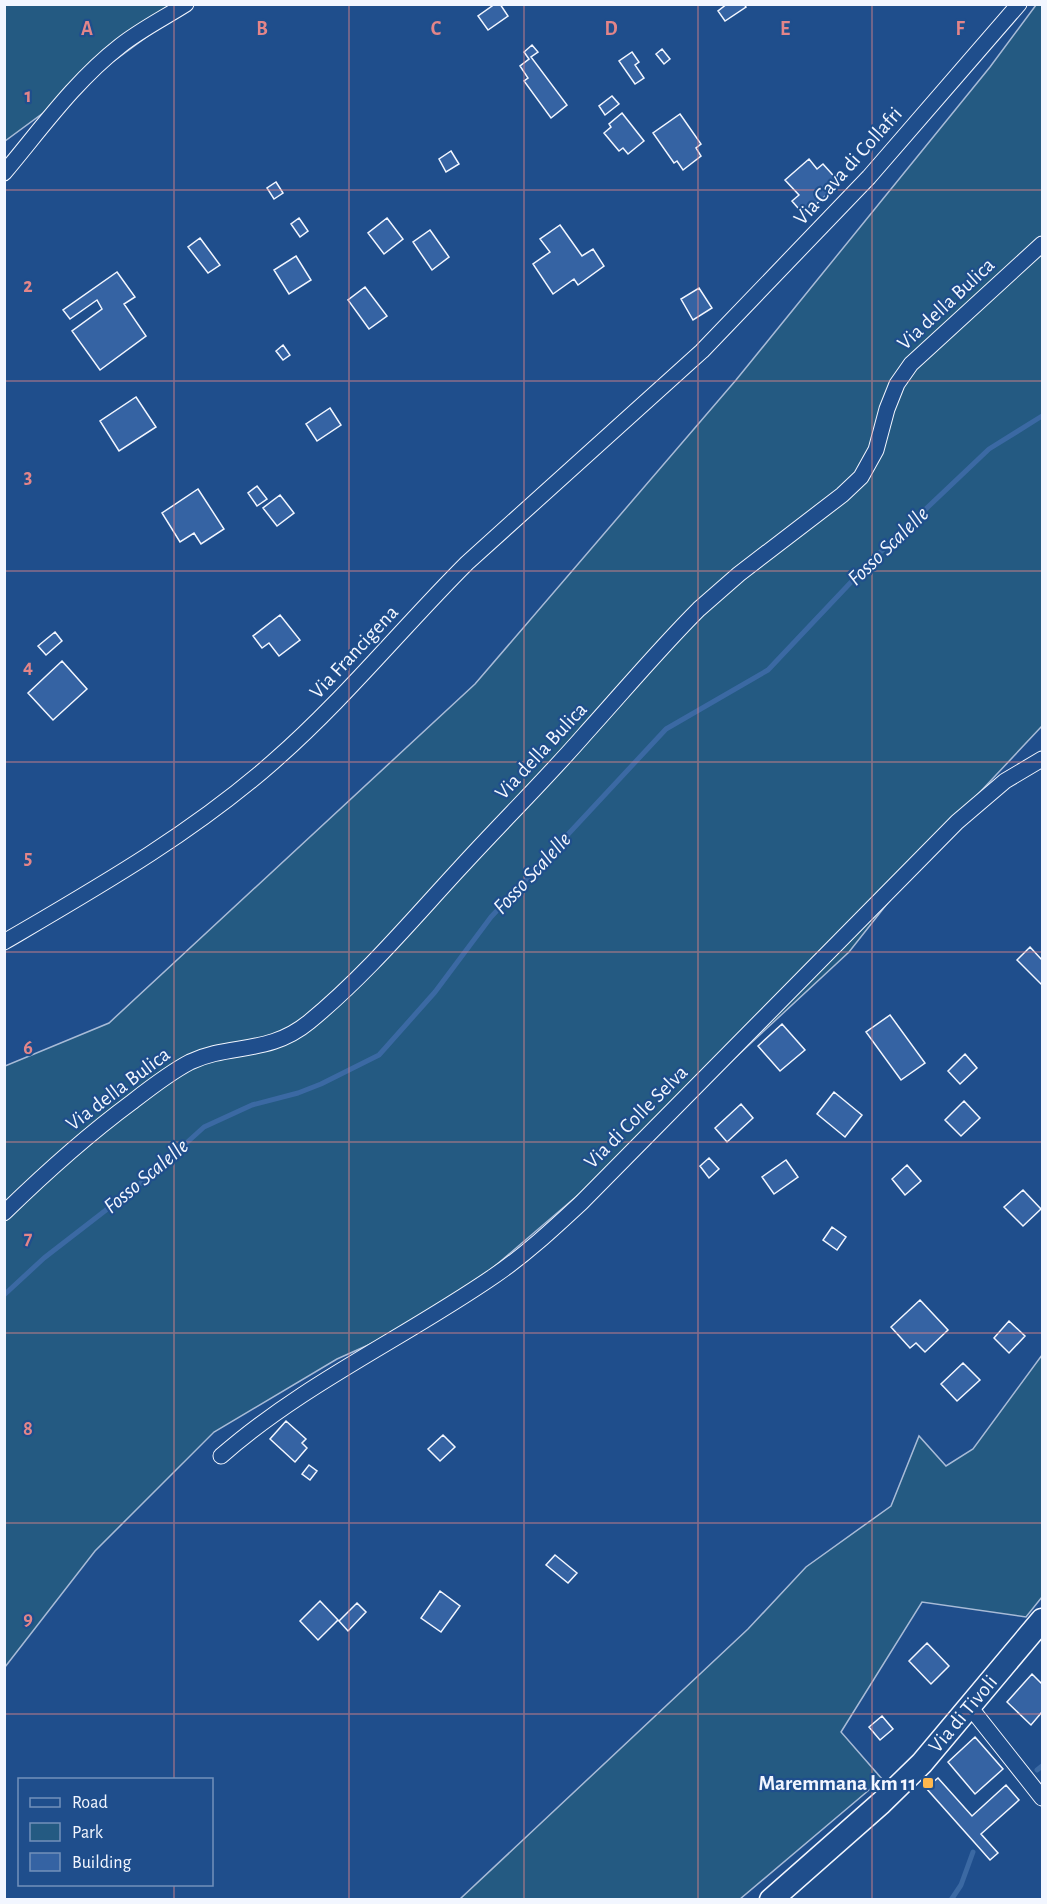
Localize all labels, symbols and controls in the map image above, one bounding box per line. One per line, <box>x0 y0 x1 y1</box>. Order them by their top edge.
text: A <box>81 19 93 39</box>
text: B <box>256 19 268 39</box>
text: C <box>431 19 442 39</box>
text: D <box>604 19 618 39</box>
text: E <box>780 19 790 39</box>
text: F <box>955 19 965 39</box>
text: 1 <box>24 86 32 106</box>
street label: Via Cava di Collafri <box>790 103 906 229</box>
street label: Via della Bulica <box>893 254 999 354</box>
text: 2 <box>23 276 33 296</box>
text: 3 <box>24 467 32 487</box>
water label: Fosso Scalelle <box>843 502 933 590</box>
street label: Via Francigena <box>306 601 402 703</box>
text: 4 <box>23 657 33 677</box>
street label: Via della Bulica <box>491 698 591 804</box>
water label: Fosso Scalelle <box>489 828 575 918</box>
text: 5 <box>24 848 32 868</box>
text: 6 <box>23 1038 33 1058</box>
street label: Via della Bulica <box>62 1043 174 1135</box>
street label: Via di Colle Selva <box>580 1061 692 1173</box>
water label: Fosso Scalelle <box>99 1134 193 1218</box>
text: 7 <box>24 1228 33 1248</box>
text: 8 <box>23 1419 33 1439</box>
text: 9 <box>23 1609 33 1629</box>
street label: Via di Tivoli <box>925 1671 1001 1757</box>
place label: Maremmana km 11 <box>759 1773 916 1794</box>
marker: Maremmana km 11 <box>921 1776 935 1790</box>
legend <box>18 1778 213 1886</box>
text: Road <box>72 1794 108 1812</box>
text: Park <box>72 1824 104 1842</box>
text: Building <box>72 1854 132 1872</box>

